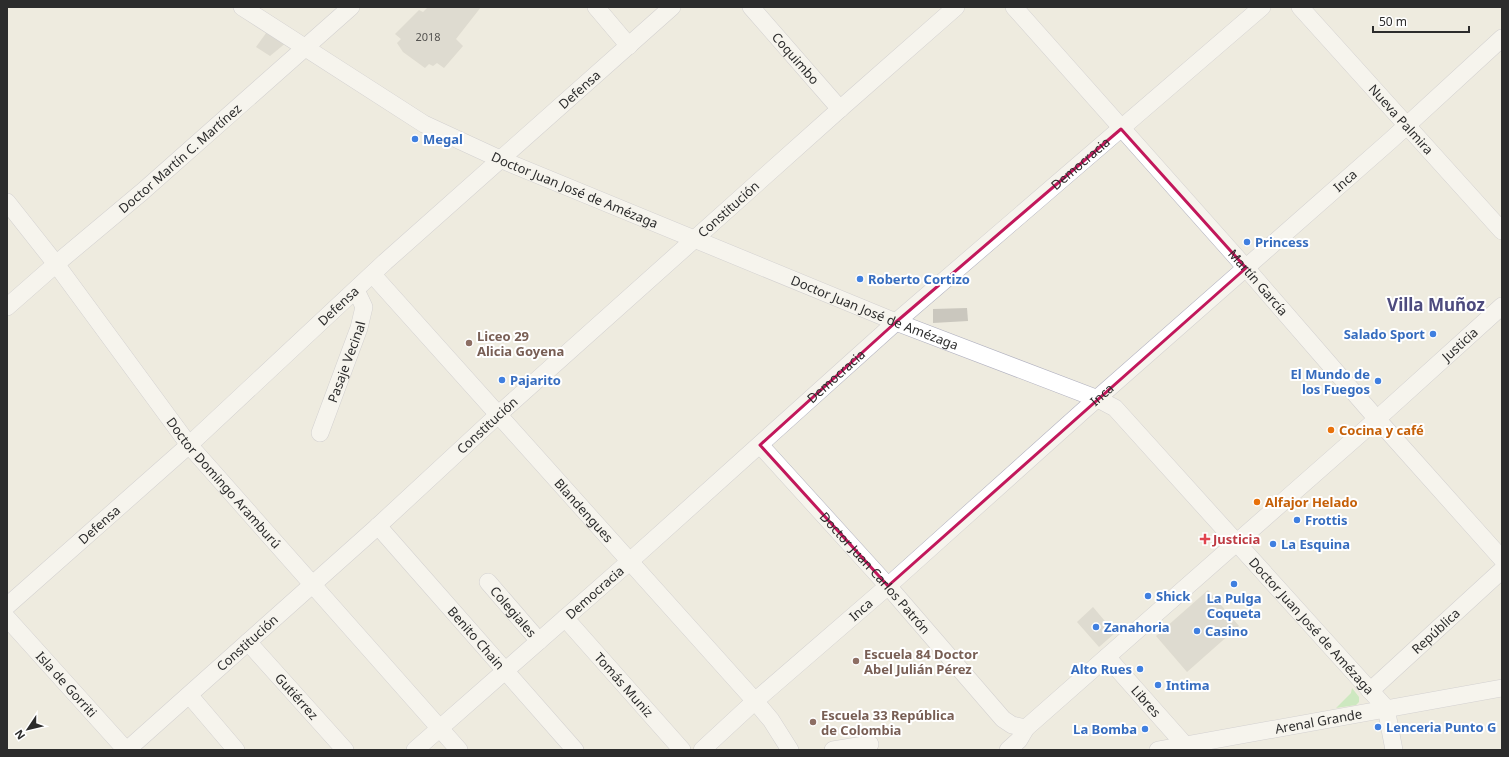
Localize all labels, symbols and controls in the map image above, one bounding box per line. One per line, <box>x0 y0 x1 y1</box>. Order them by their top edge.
scale bar <box>1373 8 1469 34</box>
text: 50 m <box>1379 13 1407 30</box>
street label: Coquimbo <box>768 28 823 88</box>
house number: 2018 <box>415 29 441 44</box>
street label: Defensa <box>554 66 604 113</box>
street label: Nueva Palmira <box>1365 80 1438 158</box>
street label: Doctor Martín C. Martínez <box>115 99 245 217</box>
place label: Megal <box>423 130 463 148</box>
street label: Democracia <box>1047 133 1114 194</box>
marker: Megal <box>410 134 420 144</box>
street label: Doctor Juan José de Amézaga <box>489 147 661 232</box>
street label: Inca <box>1329 165 1361 196</box>
street label: Constitución <box>694 177 763 241</box>
place label: Princess <box>1255 233 1309 251</box>
marker: Princess <box>1242 237 1252 247</box>
street label: Martín García <box>1224 245 1292 319</box>
place label: Roberto Cortizo <box>868 270 970 288</box>
street label: Doctor Juan José de Amézaga <box>788 271 961 354</box>
marker: Roberto Cortizo <box>855 274 865 284</box>
street label: Defensa <box>314 282 363 329</box>
district label: Villa Muñoz <box>1387 293 1485 316</box>
street label: Pasaje Vecinal <box>323 319 369 405</box>
street label: Justicia <box>1436 323 1482 367</box>
place label: Salado Sport <box>1344 325 1425 343</box>
place label: Liceo 29 Alicia Goyena <box>477 327 564 360</box>
marker: Salado Sport <box>1428 329 1438 339</box>
marker: Liceo 29 Alicia Goyena <box>464 338 474 348</box>
street label: Democracia <box>803 345 869 407</box>
place label: El Mundo de los Fuegos <box>1291 365 1370 398</box>
place label: Pajarito <box>510 371 561 389</box>
marker: Pajarito <box>497 375 507 385</box>
marker: El Mundo de los Fuegos <box>1373 376 1383 386</box>
street label: Inca <box>1086 379 1117 410</box>
street label: Constitución <box>453 393 521 458</box>
street label: Doctor Domingo Aramburú <box>163 414 285 552</box>
place label: Cocina y café <box>1339 421 1424 439</box>
marker: Cocina y café <box>1326 425 1336 435</box>
street label: Blandengues <box>551 474 617 546</box>
place label: Alfajor Helado <box>1265 493 1358 511</box>
marker: Alfajor Helado <box>1252 497 1262 507</box>
street label: Defensa <box>74 501 124 548</box>
street label: Doctor Juan Carlos Patrón <box>816 508 934 638</box>
place label: Frottis <box>1305 511 1348 529</box>
marker: Frottis <box>1292 515 1302 525</box>
place label: Justicia <box>1212 530 1260 548</box>
marker: Justicia <box>1200 534 1210 544</box>
place label: La Esquina <box>1281 535 1350 553</box>
marker: La Esquina <box>1268 539 1278 549</box>
street label: Doctor Juan José de Amézaga <box>1245 553 1378 698</box>
street label: Democracia <box>561 562 628 623</box>
marker: La Pulga Coqueta <box>1229 579 1239 589</box>
street label: Colegiales <box>486 582 541 641</box>
place label: Shick <box>1156 587 1191 605</box>
place label: La Pulga Coqueta <box>1207 589 1261 622</box>
marker: Shick <box>1143 591 1153 601</box>
street label: Inca <box>845 594 876 625</box>
street label: Benito Chain <box>444 603 509 673</box>
street label: República <box>1408 604 1464 658</box>
street label: Constitución <box>213 611 282 675</box>
place label: Zanahoria <box>1104 618 1170 636</box>
marker: Zanahoria <box>1091 622 1101 632</box>
place label: Casino <box>1205 622 1248 640</box>
marker: Casino <box>1192 626 1202 636</box>
place label: Escuela 84 Doctor Abel Julián Pérez <box>864 645 978 678</box>
street label: Isla de Gorriti <box>32 647 101 721</box>
street label: Tomás Muniz <box>591 648 658 721</box>
marker: Escuela 84 Doctor Abel Julián Pérez <box>851 656 861 666</box>
place label: Alto Rues <box>1071 660 1132 678</box>
marker: Alto Rues <box>1135 664 1145 674</box>
street label: Gutiérrez <box>271 669 322 723</box>
place label: Intima <box>1166 676 1210 694</box>
marker: Intima <box>1153 680 1163 690</box>
street label: Libres <box>1127 681 1165 721</box>
street label: Arenal Grande <box>1273 704 1363 738</box>
place label: Escuela 33 República de Colombia <box>821 706 954 739</box>
north arrow <box>8 709 48 749</box>
marker: Escuela 33 República de Colombia <box>808 717 818 727</box>
place label: Lenceria Punto G <box>1386 718 1496 736</box>
place label: La Bomba <box>1073 720 1137 738</box>
marker: Lenceria Punto G <box>1373 722 1383 732</box>
marker: La Bomba <box>1140 724 1150 734</box>
text: N <box>11 727 28 743</box>

